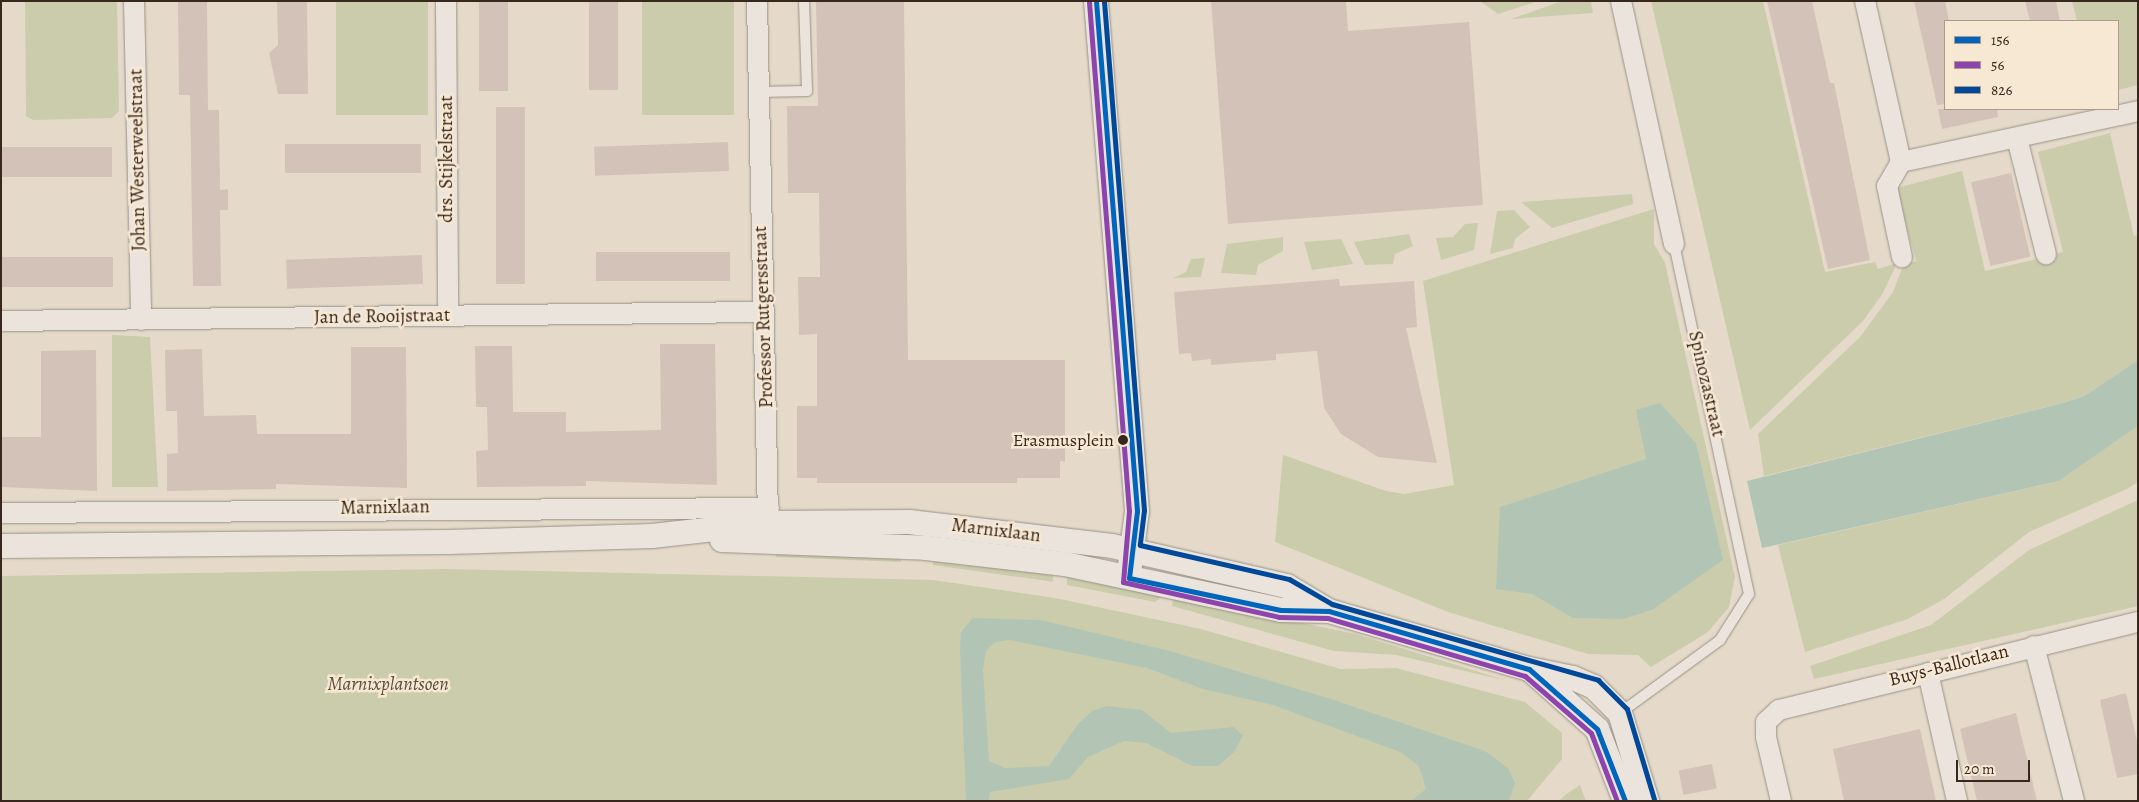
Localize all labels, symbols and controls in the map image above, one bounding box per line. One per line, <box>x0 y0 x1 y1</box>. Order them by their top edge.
legend <box>1944 20 2119 110</box>
text: 156 <box>1991 30 2010 50</box>
text: 56 <box>1991 55 2004 75</box>
street label: Johan Westerweelstraat <box>125 69 151 251</box>
text: 826 <box>1991 80 2012 100</box>
street label: drs. Stijkelstraat <box>436 95 458 223</box>
street label: Professor Rutgersstraat <box>749 225 779 409</box>
street label: Jan de Rooijstraat <box>314 304 450 330</box>
street label: Spinozastraat <box>1683 329 1729 439</box>
place label: Erasmusplein <box>1013 429 1114 451</box>
marker: Erasmusplein <box>1118 435 1128 445</box>
street label: Marnixlaan <box>340 496 430 520</box>
street label: Marnixlaan <box>950 514 1042 548</box>
street label: Buys-Ballotlaan <box>1887 640 2011 692</box>
park label: Marnixplantsoen <box>327 674 449 696</box>
scale bar <box>1959 750 2033 782</box>
text: 20 m <box>1964 759 1995 779</box>

